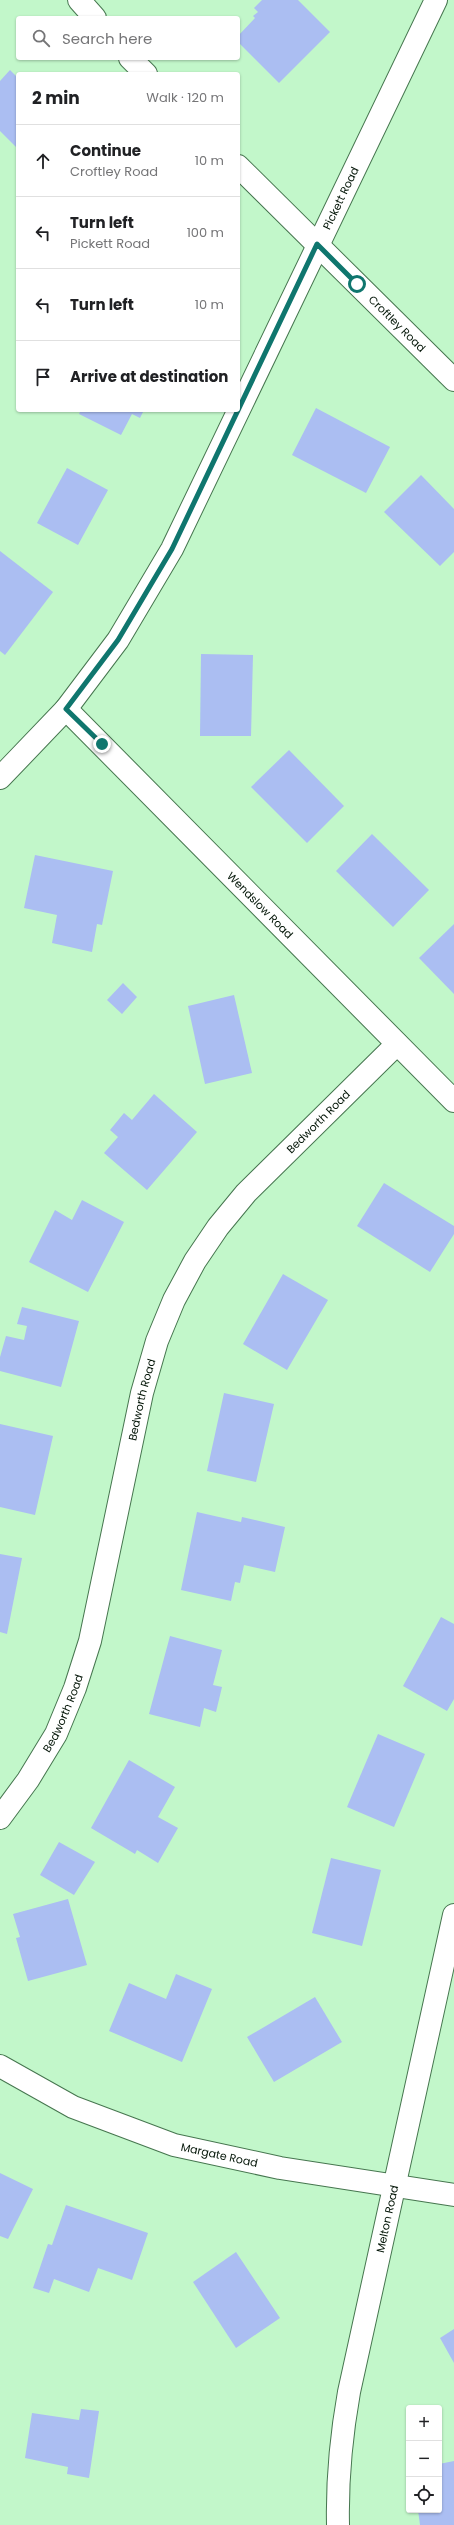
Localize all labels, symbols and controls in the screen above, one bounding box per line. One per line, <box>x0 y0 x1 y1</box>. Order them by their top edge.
search box <box>16 16 240 60</box>
icon: search <box>30 27 52 49</box>
text: Search here <box>62 28 152 49</box>
text: 2 min <box>32 86 80 110</box>
text: Walk · 120 m <box>146 88 224 107</box>
text: Continue <box>70 140 141 161</box>
icon: ahead <box>32 150 54 172</box>
text: 10 m <box>195 151 224 170</box>
text: Croftley Road <box>70 162 158 181</box>
street label: Pickett Road <box>319 164 363 232</box>
text: Turn left <box>70 212 134 233</box>
icon: left <box>32 222 54 244</box>
text: 100 m <box>187 223 224 242</box>
text: Pickett Road <box>70 234 150 253</box>
route start <box>348 275 366 293</box>
street label: Croftley Road <box>365 292 429 356</box>
icon: left <box>32 294 54 316</box>
text: Turn left <box>70 294 134 315</box>
text: 10 m <box>195 295 224 314</box>
icon: arrive <box>32 366 54 388</box>
text: Arrive at destination <box>70 366 228 387</box>
route end <box>93 735 111 753</box>
street label: Wendslow Road <box>223 868 297 942</box>
street label: Bedworth Road <box>283 1087 354 1157</box>
street label: Bedworth Road <box>124 1357 159 1442</box>
street label: Bedworth Road <box>39 1672 87 1755</box>
street label: Margate Road <box>179 2139 259 2171</box>
street label: Melton Road <box>372 2184 402 2254</box>
map controls <box>406 2405 442 2513</box>
button: + <box>406 2405 442 2441</box>
button: − <box>406 2441 442 2477</box>
button: locate <box>406 2477 442 2513</box>

